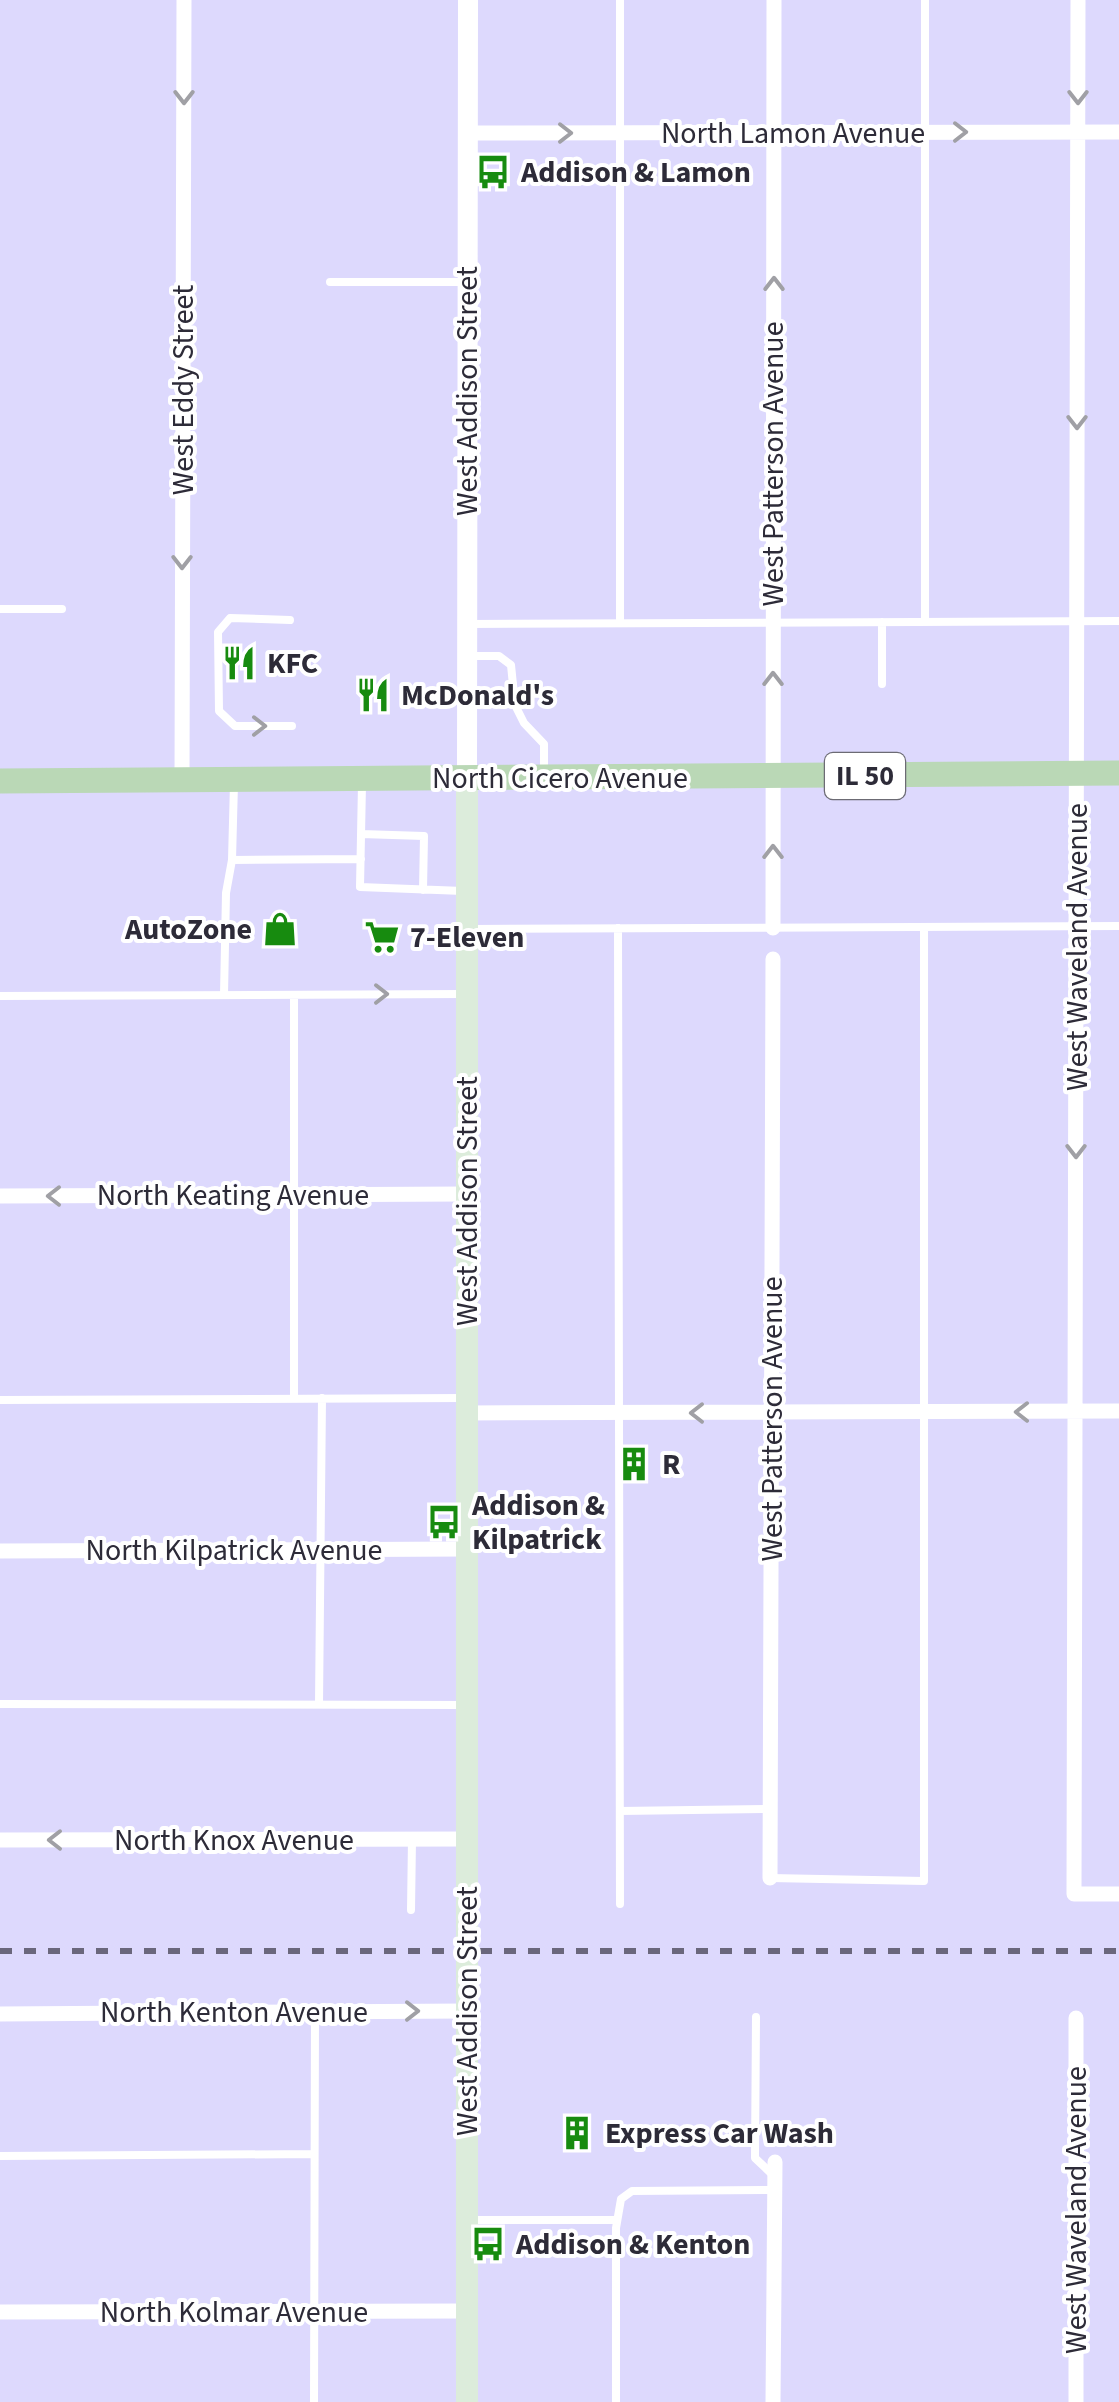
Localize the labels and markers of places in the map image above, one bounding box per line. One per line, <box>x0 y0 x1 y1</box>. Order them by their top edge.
place label: Addison & Lamon <box>520 151 751 194</box>
bus stop icon: Addison & Lamon <box>474 153 512 191</box>
place label: KFC <box>267 642 318 685</box>
restaurant icon: KFC <box>220 644 258 682</box>
place label: McDonald's <box>401 674 554 717</box>
restaurant icon: McDonald's <box>354 676 392 714</box>
place label: AutoZone <box>124 908 252 951</box>
shop icon: AutoZone <box>261 910 299 948</box>
place label: 7-Eleven <box>410 916 524 959</box>
supermarket icon: 7-Eleven <box>363 918 401 956</box>
place label: R <box>662 1443 680 1486</box>
building icon: R <box>615 1445 653 1483</box>
place label: Addison & Kilpatrick <box>471 1484 605 1561</box>
bus stop icon: Addison & Kilpatrick <box>425 1503 463 1541</box>
place label: Express Car Wash <box>605 2112 834 2155</box>
building icon: Express Car Wash <box>558 2114 596 2152</box>
place label: Addison & Kenton <box>515 2223 750 2266</box>
bus stop icon: Addison & Kenton <box>469 2225 507 2263</box>

